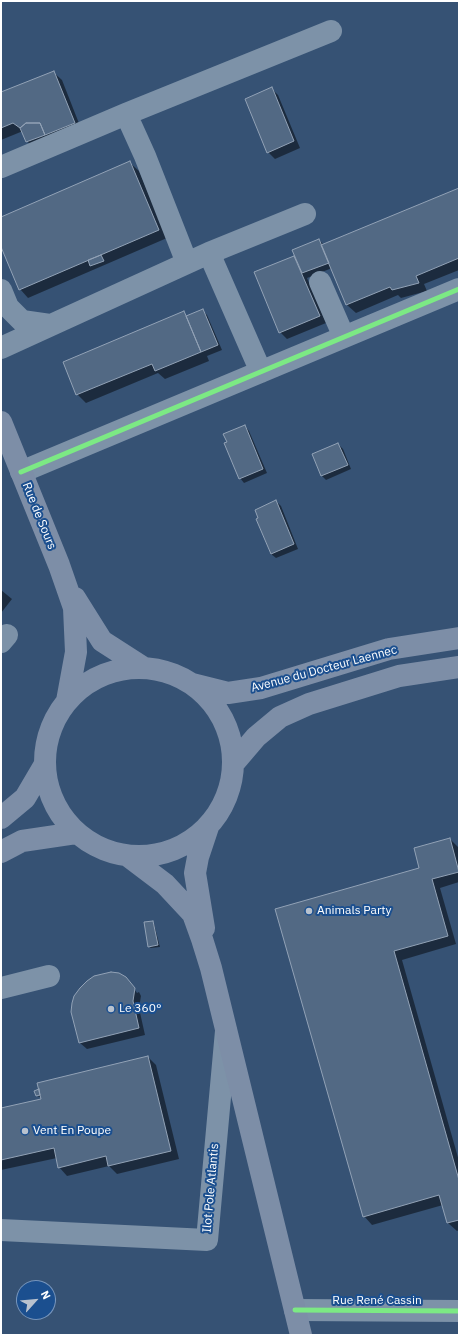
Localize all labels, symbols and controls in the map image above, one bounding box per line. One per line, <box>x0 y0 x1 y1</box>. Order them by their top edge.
street label: Rue de Sours <box>19 480 59 552</box>
street label: Avenue du Docteur Laennec <box>250 643 398 695</box>
place label: Animals Party <box>317 904 392 918</box>
marker: Animals Party <box>304 906 314 916</box>
place label: Le 360° <box>119 1002 162 1016</box>
marker: Le 360° <box>106 1004 116 1014</box>
place label: Vent En Poupe <box>33 1124 111 1138</box>
marker: Vent En Poupe <box>20 1126 30 1136</box>
street label: Ilot Pole Atlantis <box>200 1143 222 1233</box>
north arrow <box>16 1280 56 1320</box>
text: N <box>38 1288 54 1302</box>
street label: Rue René Cassin <box>332 1294 422 1308</box>

